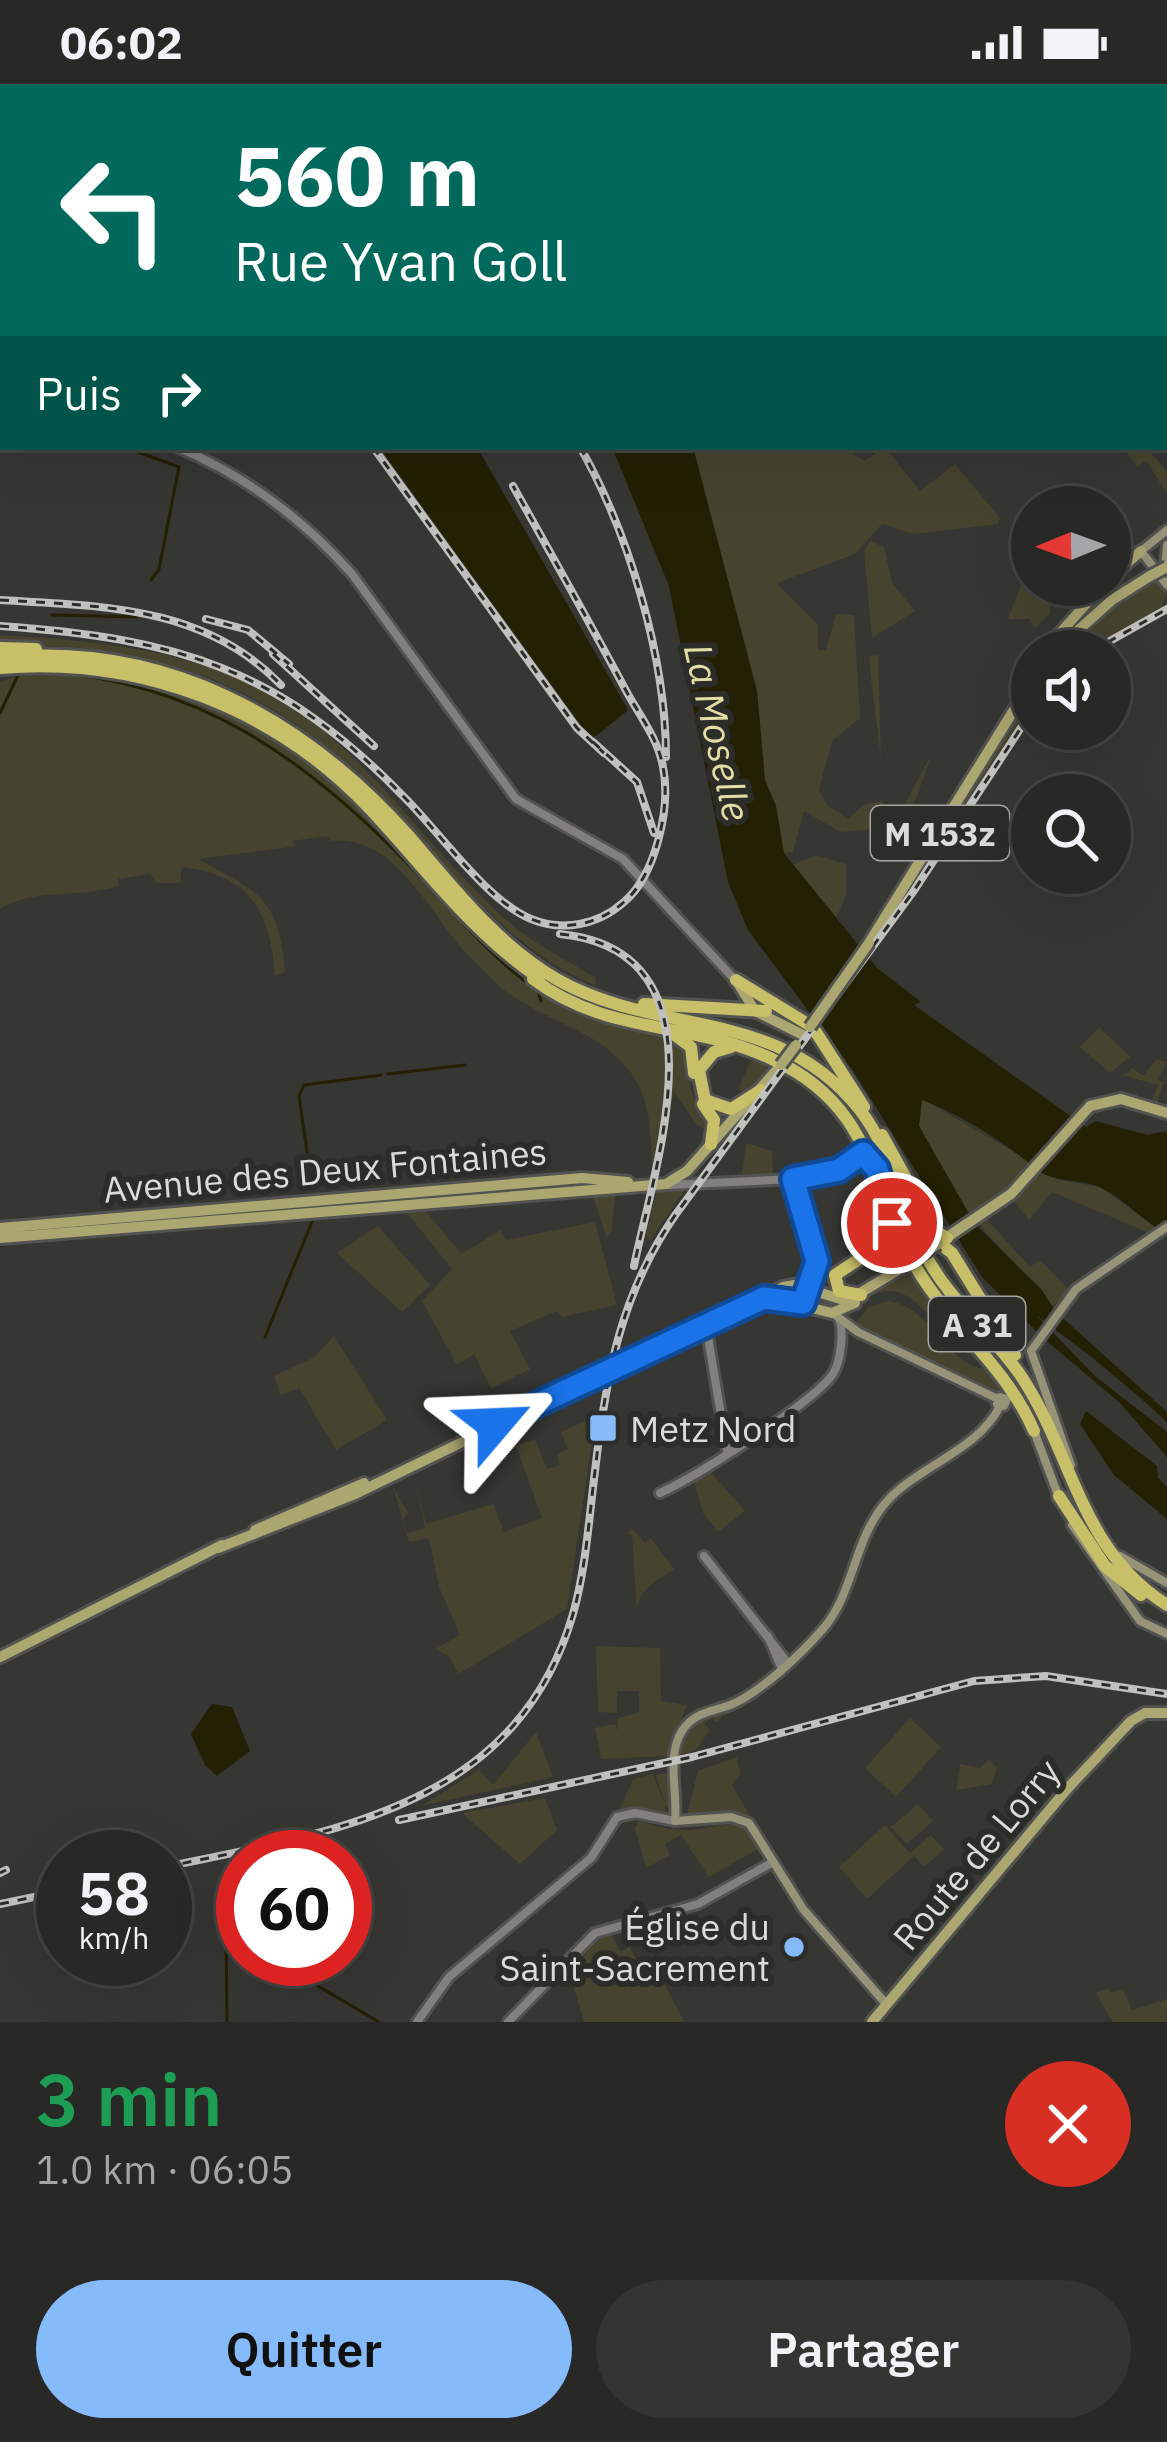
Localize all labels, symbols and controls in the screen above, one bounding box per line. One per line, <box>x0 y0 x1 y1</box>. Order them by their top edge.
text: 06:02 <box>60 13 183 71</box>
text: 560 m <box>234 120 480 229</box>
icon: left <box>36 132 192 288</box>
text: Rue Yvan Goll <box>234 226 568 296</box>
icon: right <box>146 360 212 426</box>
text: Puis <box>36 364 122 422</box>
north arrow <box>1011 486 1131 606</box>
map controls <box>1011 486 1131 894</box>
button: sound <box>1011 630 1131 750</box>
water label: La Moselle <box>673 638 763 826</box>
button: search <box>1011 774 1131 894</box>
road number: M 153z <box>871 806 1009 860</box>
street label: Avenue des Deux Fontaines <box>101 1127 549 1213</box>
pin <box>841 1172 943 1274</box>
icon: arrive <box>859 1190 925 1256</box>
road number: A 31 <box>929 1297 1025 1351</box>
position arrow <box>432 1361 558 1487</box>
place label: Metz Nord <box>630 1405 796 1452</box>
marker: Metz Nord <box>587 1412 619 1444</box>
street label: Route de Lorry <box>882 1749 1070 1959</box>
speed limit sign: 60 <box>216 1830 372 1986</box>
text: 58 <box>78 1853 150 1932</box>
place label: Église du Saint-Sacrement <box>500 1903 770 1991</box>
text: km/h <box>79 1918 149 1957</box>
marker: Église du Saint-Sacrement <box>781 1934 807 1960</box>
text: 3 min <box>36 2052 222 2146</box>
button: close <box>1005 2061 1131 2187</box>
text: 1.0 km · 06:05 <box>36 2144 293 2195</box>
button: Quitter <box>36 2280 572 2418</box>
button: Partager <box>596 2280 1131 2418</box>

